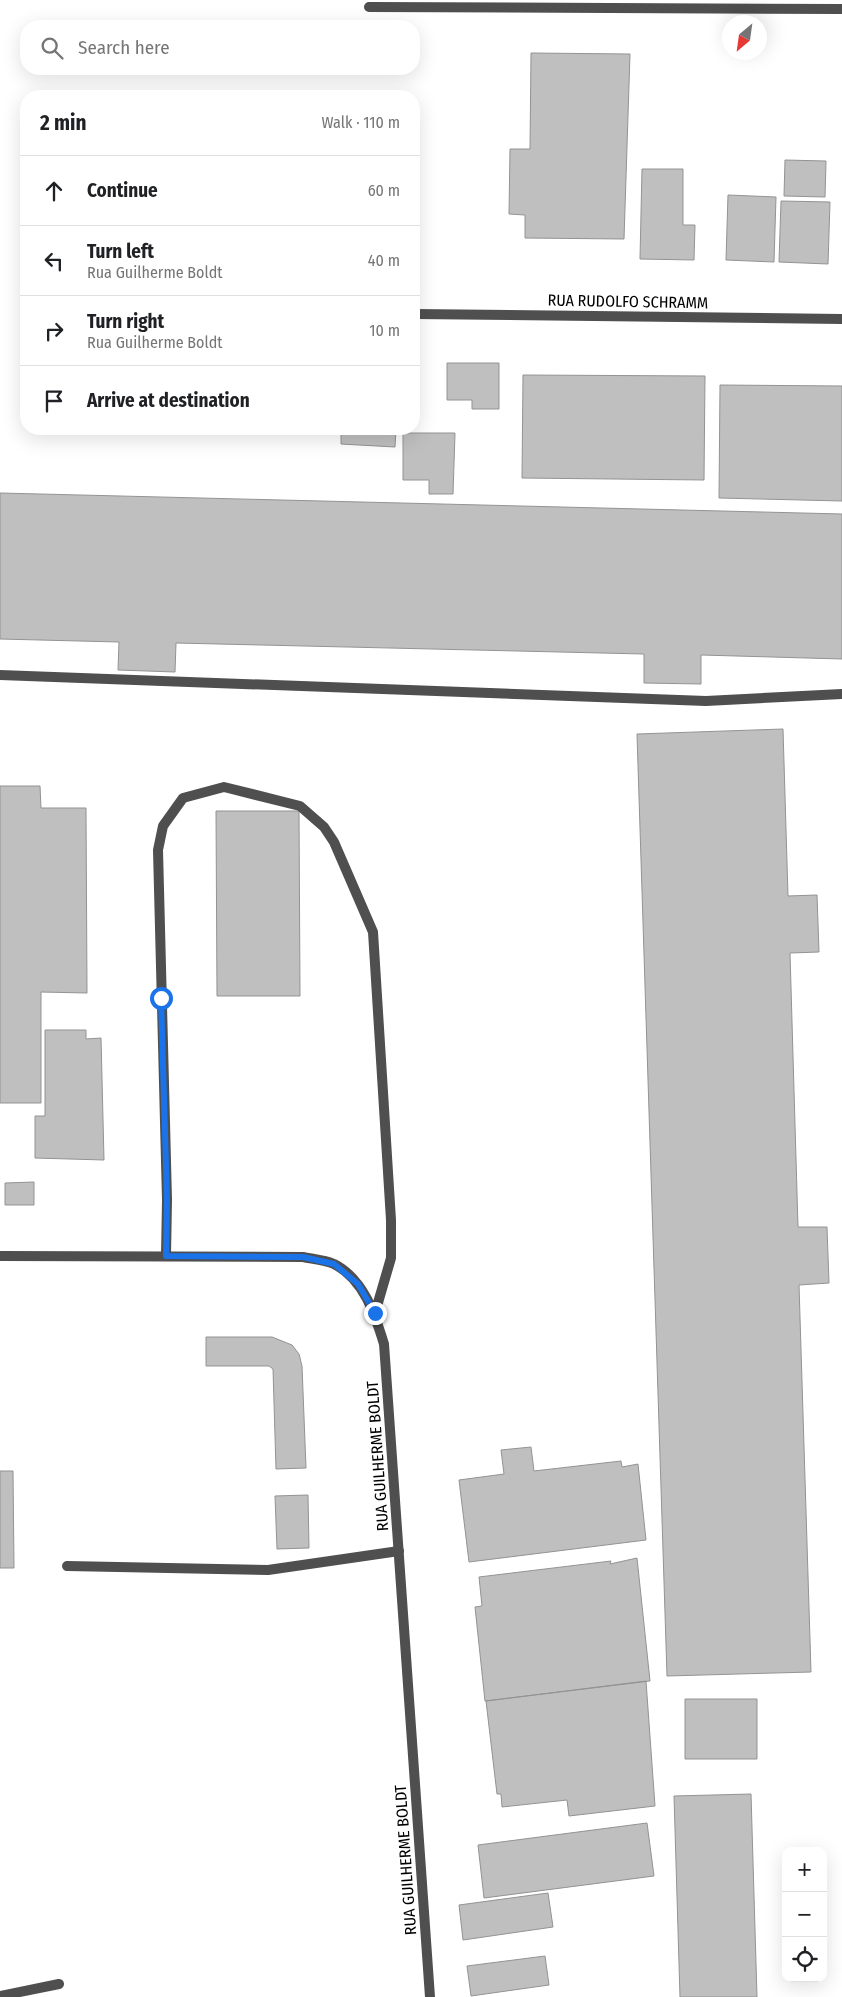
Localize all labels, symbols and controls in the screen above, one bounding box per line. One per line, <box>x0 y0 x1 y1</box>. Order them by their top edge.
north arrow <box>722 15 767 60</box>
search box <box>20 20 420 75</box>
icon: search <box>38 34 66 62</box>
text: Search here <box>78 36 170 59</box>
text: 2 min <box>40 110 87 136</box>
text: Walk · 110 m <box>322 113 400 132</box>
icon: ahead <box>40 177 68 205</box>
text: Continue <box>87 179 158 202</box>
text: 60 m <box>368 181 400 200</box>
text: Turn left <box>87 240 154 263</box>
icon: left <box>40 247 68 275</box>
text: 40 m <box>368 251 400 270</box>
text: Rua Guilherme Boldt <box>87 263 223 282</box>
street label: RUA RUDOLFO SCHRAMM <box>547 291 708 312</box>
text: Turn right <box>87 310 164 333</box>
icon: right <box>40 317 68 345</box>
text: 10 m <box>369 321 400 340</box>
text: Rua Guilherme Boldt <box>87 333 223 352</box>
icon: arrive <box>40 387 68 415</box>
text: Arrive at destination <box>87 389 250 412</box>
route start <box>150 987 173 1010</box>
route end <box>364 1302 387 1325</box>
street label: RUA GUILHERME BOLDT <box>363 1380 392 1532</box>
street label: RUA GUILHERME BOLDT <box>391 1784 420 1936</box>
map controls <box>782 1847 827 1982</box>
button: + <box>782 1847 827 1892</box>
button: − <box>782 1892 827 1937</box>
button: locate <box>782 1937 827 1982</box>

